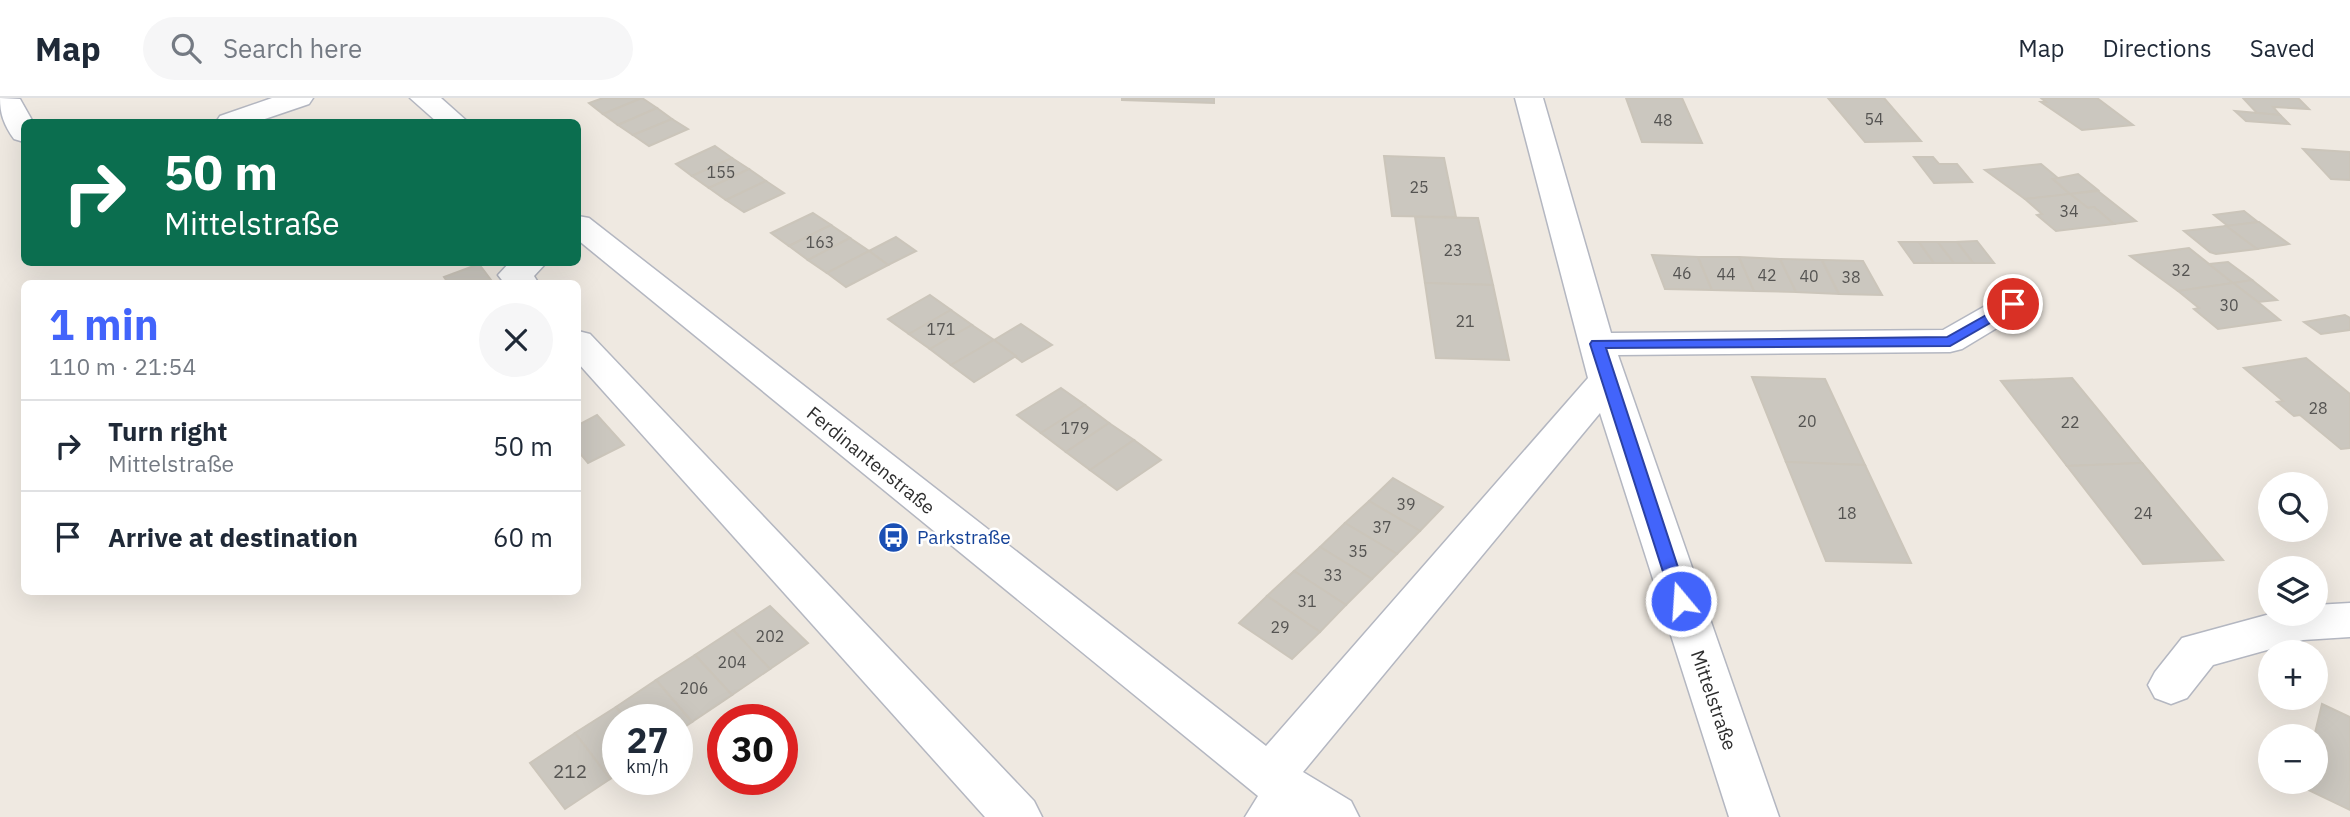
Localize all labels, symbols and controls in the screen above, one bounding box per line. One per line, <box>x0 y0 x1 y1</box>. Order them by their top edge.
search box <box>143 17 633 80</box>
text: Map <box>35 27 101 70</box>
icon: search <box>167 29 205 67</box>
text: Search here <box>223 31 362 65</box>
text: Map <box>2018 32 2064 64</box>
text: Directions <box>2102 32 2212 64</box>
text: Saved <box>2250 32 2315 64</box>
house number: 54 <box>1864 109 1884 129</box>
house number: 48 <box>1653 110 1673 130</box>
text: 50 m <box>164 140 278 203</box>
icon: right <box>49 147 140 238</box>
house number: 155 <box>707 162 735 182</box>
house number: 25 <box>1409 177 1429 197</box>
house number: 34 <box>2059 201 2079 221</box>
text: Mittelstraße <box>164 202 340 244</box>
house number: 163 <box>806 232 834 252</box>
house number: 23 <box>1443 240 1463 260</box>
house number: 32 <box>2171 260 2191 280</box>
house number: 46 <box>1672 263 1692 283</box>
house number: 44 <box>1716 264 1736 284</box>
house number: 42 <box>1757 265 1777 285</box>
house number: 40 <box>1799 266 1819 286</box>
house number: 38 <box>1841 267 1861 287</box>
pin <box>1983 274 2043 334</box>
icon: arrive <box>1994 285 2032 323</box>
house number: 30 <box>2219 295 2239 315</box>
text: 1 min <box>49 297 159 352</box>
button: close <box>479 303 553 377</box>
house number: 21 <box>1455 311 1475 331</box>
house number: 171 <box>927 319 955 339</box>
text: 110 m · 21:54 <box>49 351 196 381</box>
house number: 28 <box>2308 398 2328 418</box>
street label: Ferdinantenstraße <box>802 401 940 519</box>
house number: 20 <box>1797 411 1817 431</box>
house number: 22 <box>2060 412 2080 432</box>
text: Turn right <box>108 414 227 448</box>
house number: 179 <box>1061 418 1089 438</box>
icon: right <box>49 427 87 465</box>
text: 50 m <box>493 429 553 463</box>
text: Mittelstraße <box>108 448 234 478</box>
map controls <box>2258 472 2328 794</box>
button: search <box>2258 472 2328 542</box>
house number: 39 <box>1396 494 1416 514</box>
house number: 18 <box>1837 503 1857 523</box>
house number: 24 <box>2133 503 2153 523</box>
house number: 37 <box>1372 517 1392 537</box>
icon: arrive <box>49 518 87 556</box>
text: Arrive at destination <box>108 520 358 554</box>
text: 60 m <box>493 520 553 554</box>
bus stop icon: Parkstraße <box>877 520 911 554</box>
place label: Parkstraße <box>917 525 1011 549</box>
house number: 35 <box>1348 541 1368 561</box>
button: layers <box>2258 556 2328 626</box>
position arrow <box>1644 564 1718 638</box>
house number: 33 <box>1323 565 1343 585</box>
house number: 31 <box>1297 591 1317 611</box>
house number: 29 <box>1270 617 1290 637</box>
house number: 202 <box>756 626 784 646</box>
button: + <box>2258 640 2328 710</box>
street label: Mittelstraße <box>1686 647 1742 753</box>
house number: 204 <box>718 652 746 672</box>
house number: 206 <box>680 678 708 698</box>
speed limit sign: 30 <box>707 704 798 795</box>
text: 27 <box>626 717 669 763</box>
button: − <box>2258 724 2328 794</box>
text: km/h <box>626 755 669 778</box>
house number: 212 <box>553 759 587 783</box>

